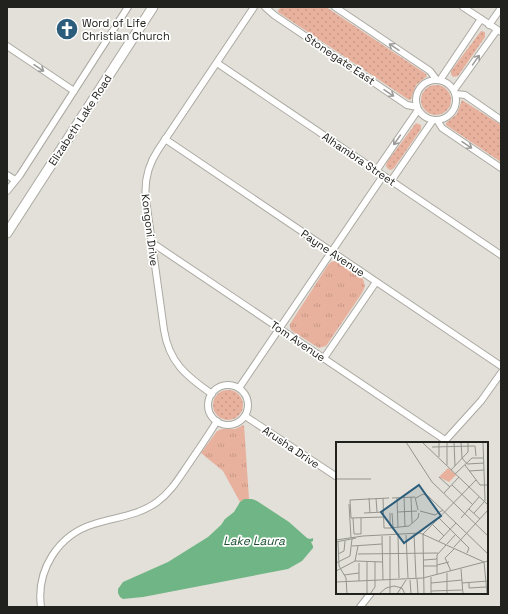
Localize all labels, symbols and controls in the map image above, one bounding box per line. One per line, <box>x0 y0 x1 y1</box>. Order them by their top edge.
church icon: Word of Life Christian Church <box>54 16 80 42</box>
place label: Word of Life Christian Church <box>82 16 170 43</box>
street label: Stonegate East <box>302 30 378 88</box>
one-way arrow <box>389 43 400 51</box>
one-way arrow <box>472 55 480 66</box>
one-way arrow <box>33 64 44 72</box>
street label: Elizabeth Lake Road <box>45 72 115 168</box>
one-way arrow <box>383 89 394 97</box>
street label: Alhambra Street <box>319 129 399 189</box>
one-way arrow <box>393 135 401 146</box>
one-way arrow <box>461 141 472 149</box>
street label: Kongoni Drive <box>139 193 161 267</box>
street label: Payne Avenue <box>298 226 368 280</box>
street label: Tom Avenue <box>268 318 328 364</box>
street label: Arusha Drive <box>260 423 322 471</box>
inset map <box>336 442 488 594</box>
water label: Lake Laura <box>223 533 285 549</box>

